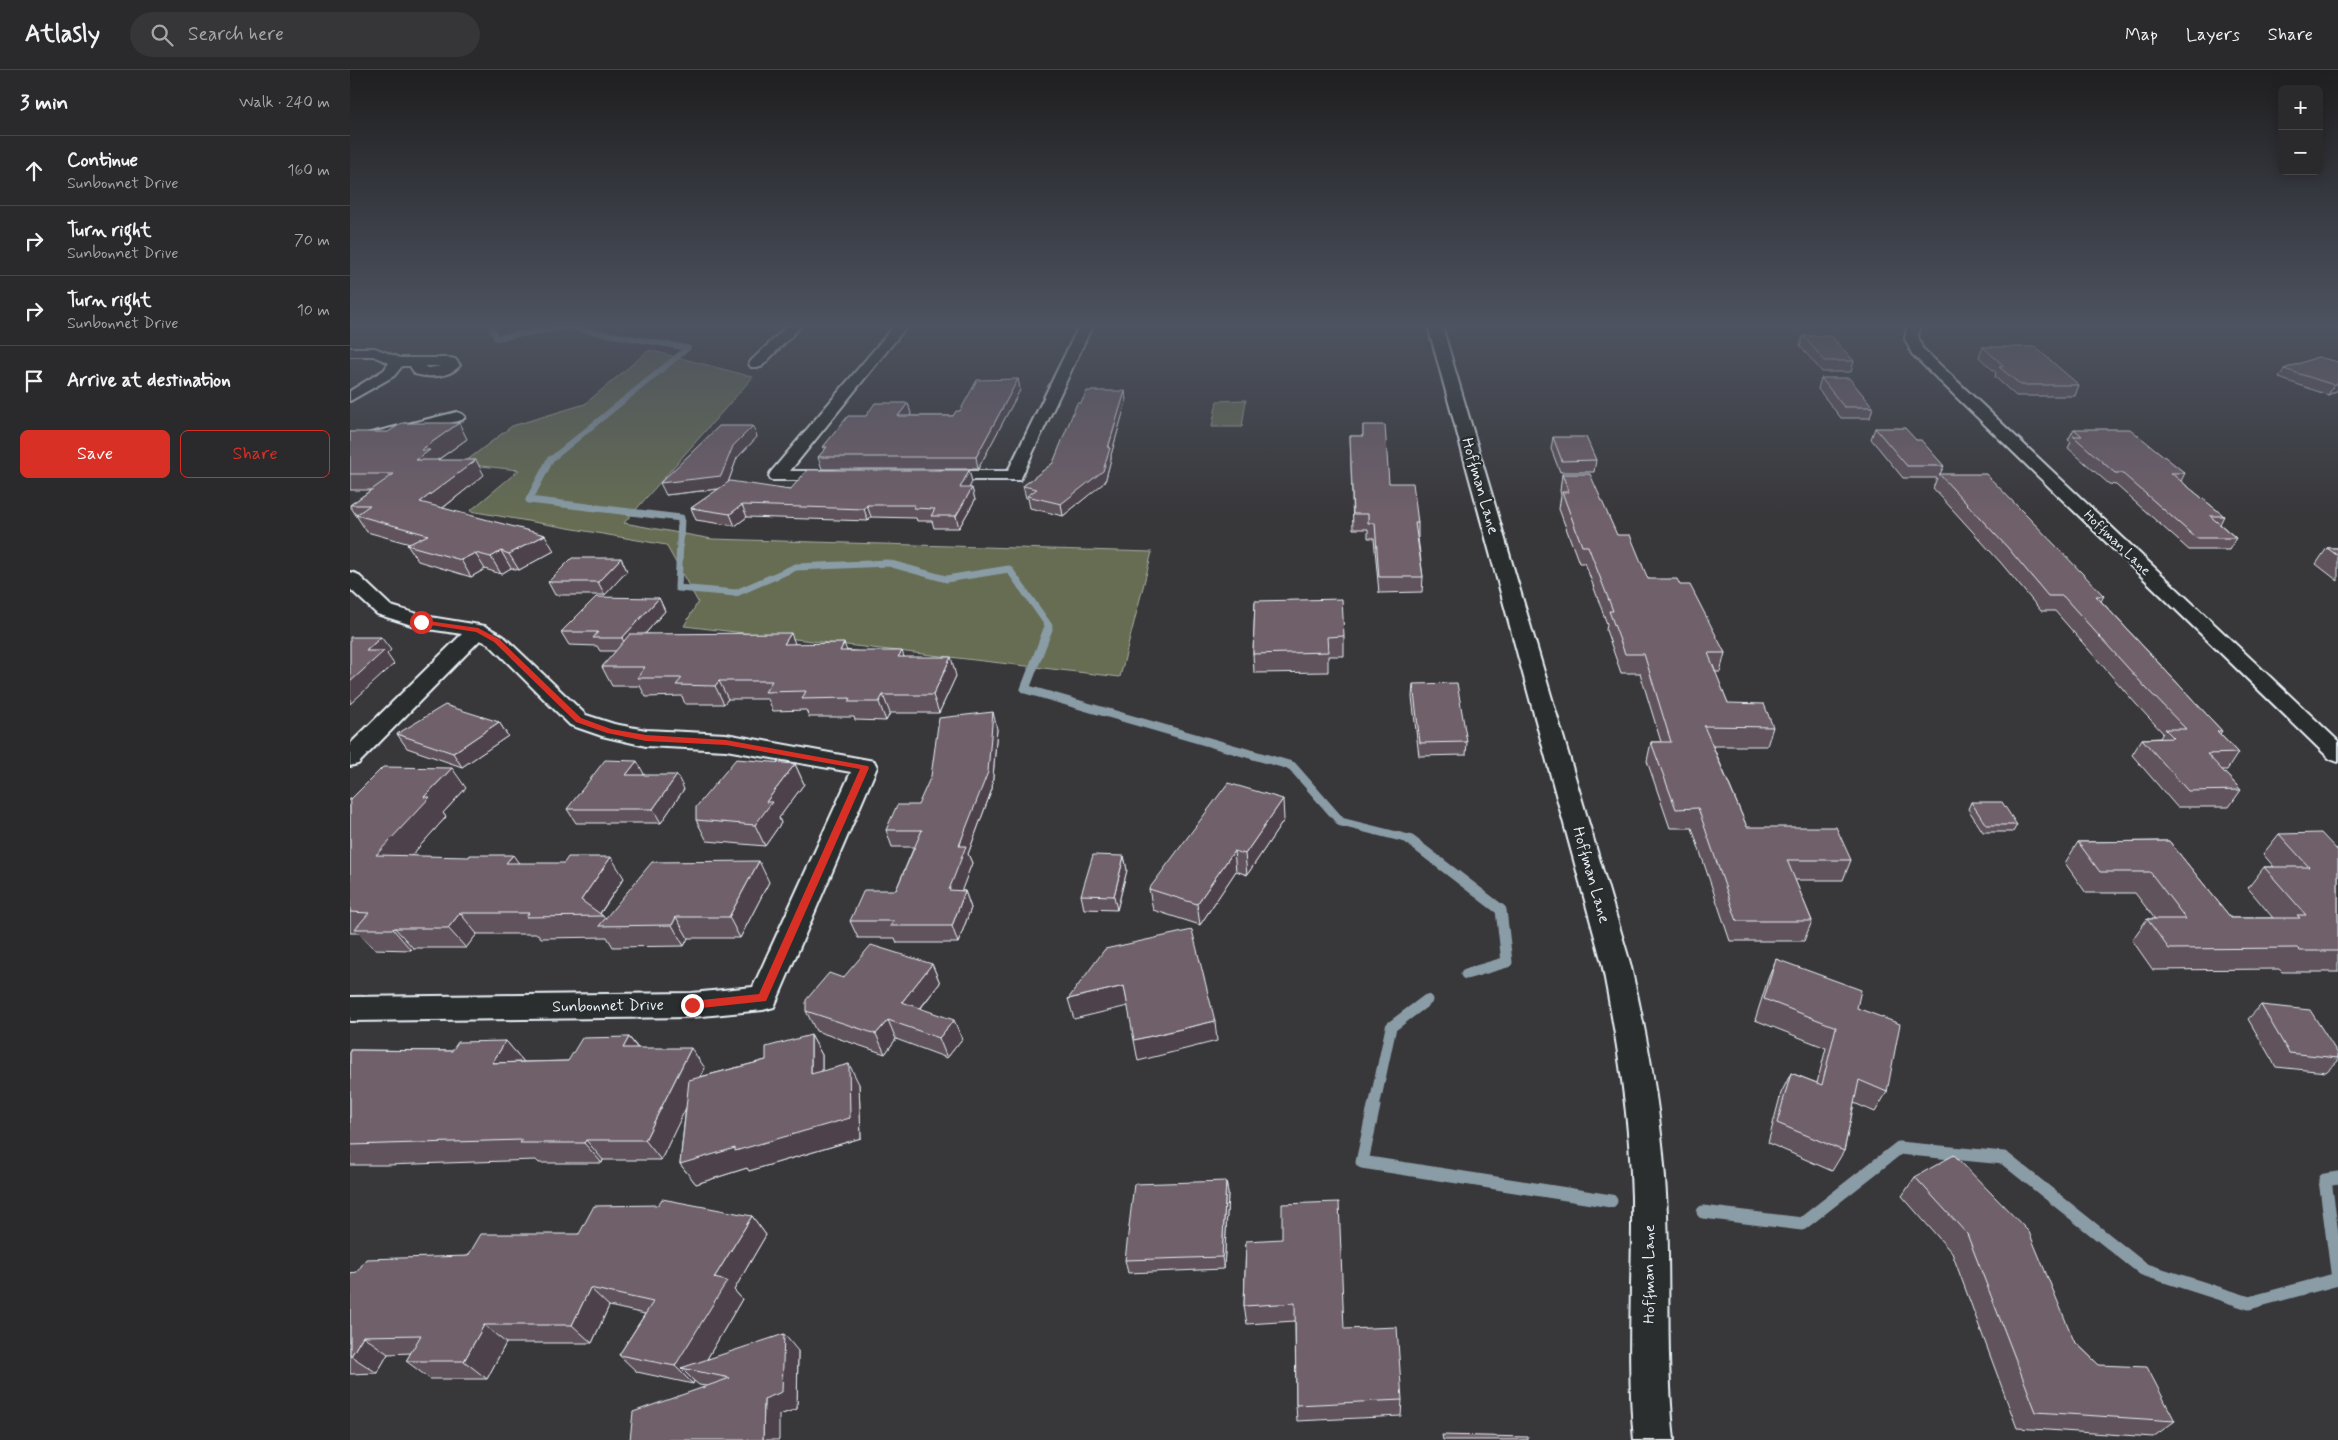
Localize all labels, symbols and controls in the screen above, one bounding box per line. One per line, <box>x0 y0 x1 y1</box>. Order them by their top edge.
search box <box>130 12 480 57</box>
text: Atlasly <box>25 19 100 50</box>
icon: search <box>148 21 176 49</box>
text: Search here <box>188 22 284 47</box>
text: Map <box>2125 23 2158 47</box>
text: Layers <box>2186 23 2240 47</box>
text: Share <box>2268 23 2313 47</box>
map controls <box>2278 85 2323 175</box>
button: + <box>2278 85 2323 130</box>
text: 3 min <box>20 89 68 117</box>
text: Walk · 240 m <box>239 92 330 113</box>
button: − <box>2278 130 2323 175</box>
text: Continue <box>67 148 138 173</box>
icon: ahead <box>20 157 48 185</box>
text: 160 m <box>287 160 330 181</box>
text: Sunbonnet Drive <box>67 173 179 194</box>
text: Turn right <box>67 218 151 243</box>
icon: right <box>20 227 48 255</box>
text: 70 m <box>294 230 330 251</box>
text: Sunbonnet Drive <box>67 243 179 264</box>
text: Turn right <box>67 288 151 313</box>
icon: right <box>20 297 48 325</box>
text: 10 m <box>297 300 330 321</box>
text: Sunbonnet Drive <box>67 313 179 334</box>
icon: arrive <box>20 367 48 395</box>
text: Arrive at destination <box>67 368 231 393</box>
button: Save <box>20 430 170 478</box>
button: Share <box>180 430 330 478</box>
street label: Hoffman Lane <box>1456 435 1504 537</box>
street label: Hoffman Lane <box>2080 506 2155 580</box>
route start <box>410 611 433 634</box>
street label: Hoffman Lane <box>1567 824 1615 926</box>
route end <box>681 994 704 1017</box>
street label: Sunbonnet Drive <box>552 995 664 1017</box>
street label: Hoffman Lane <box>1639 1224 1660 1324</box>

